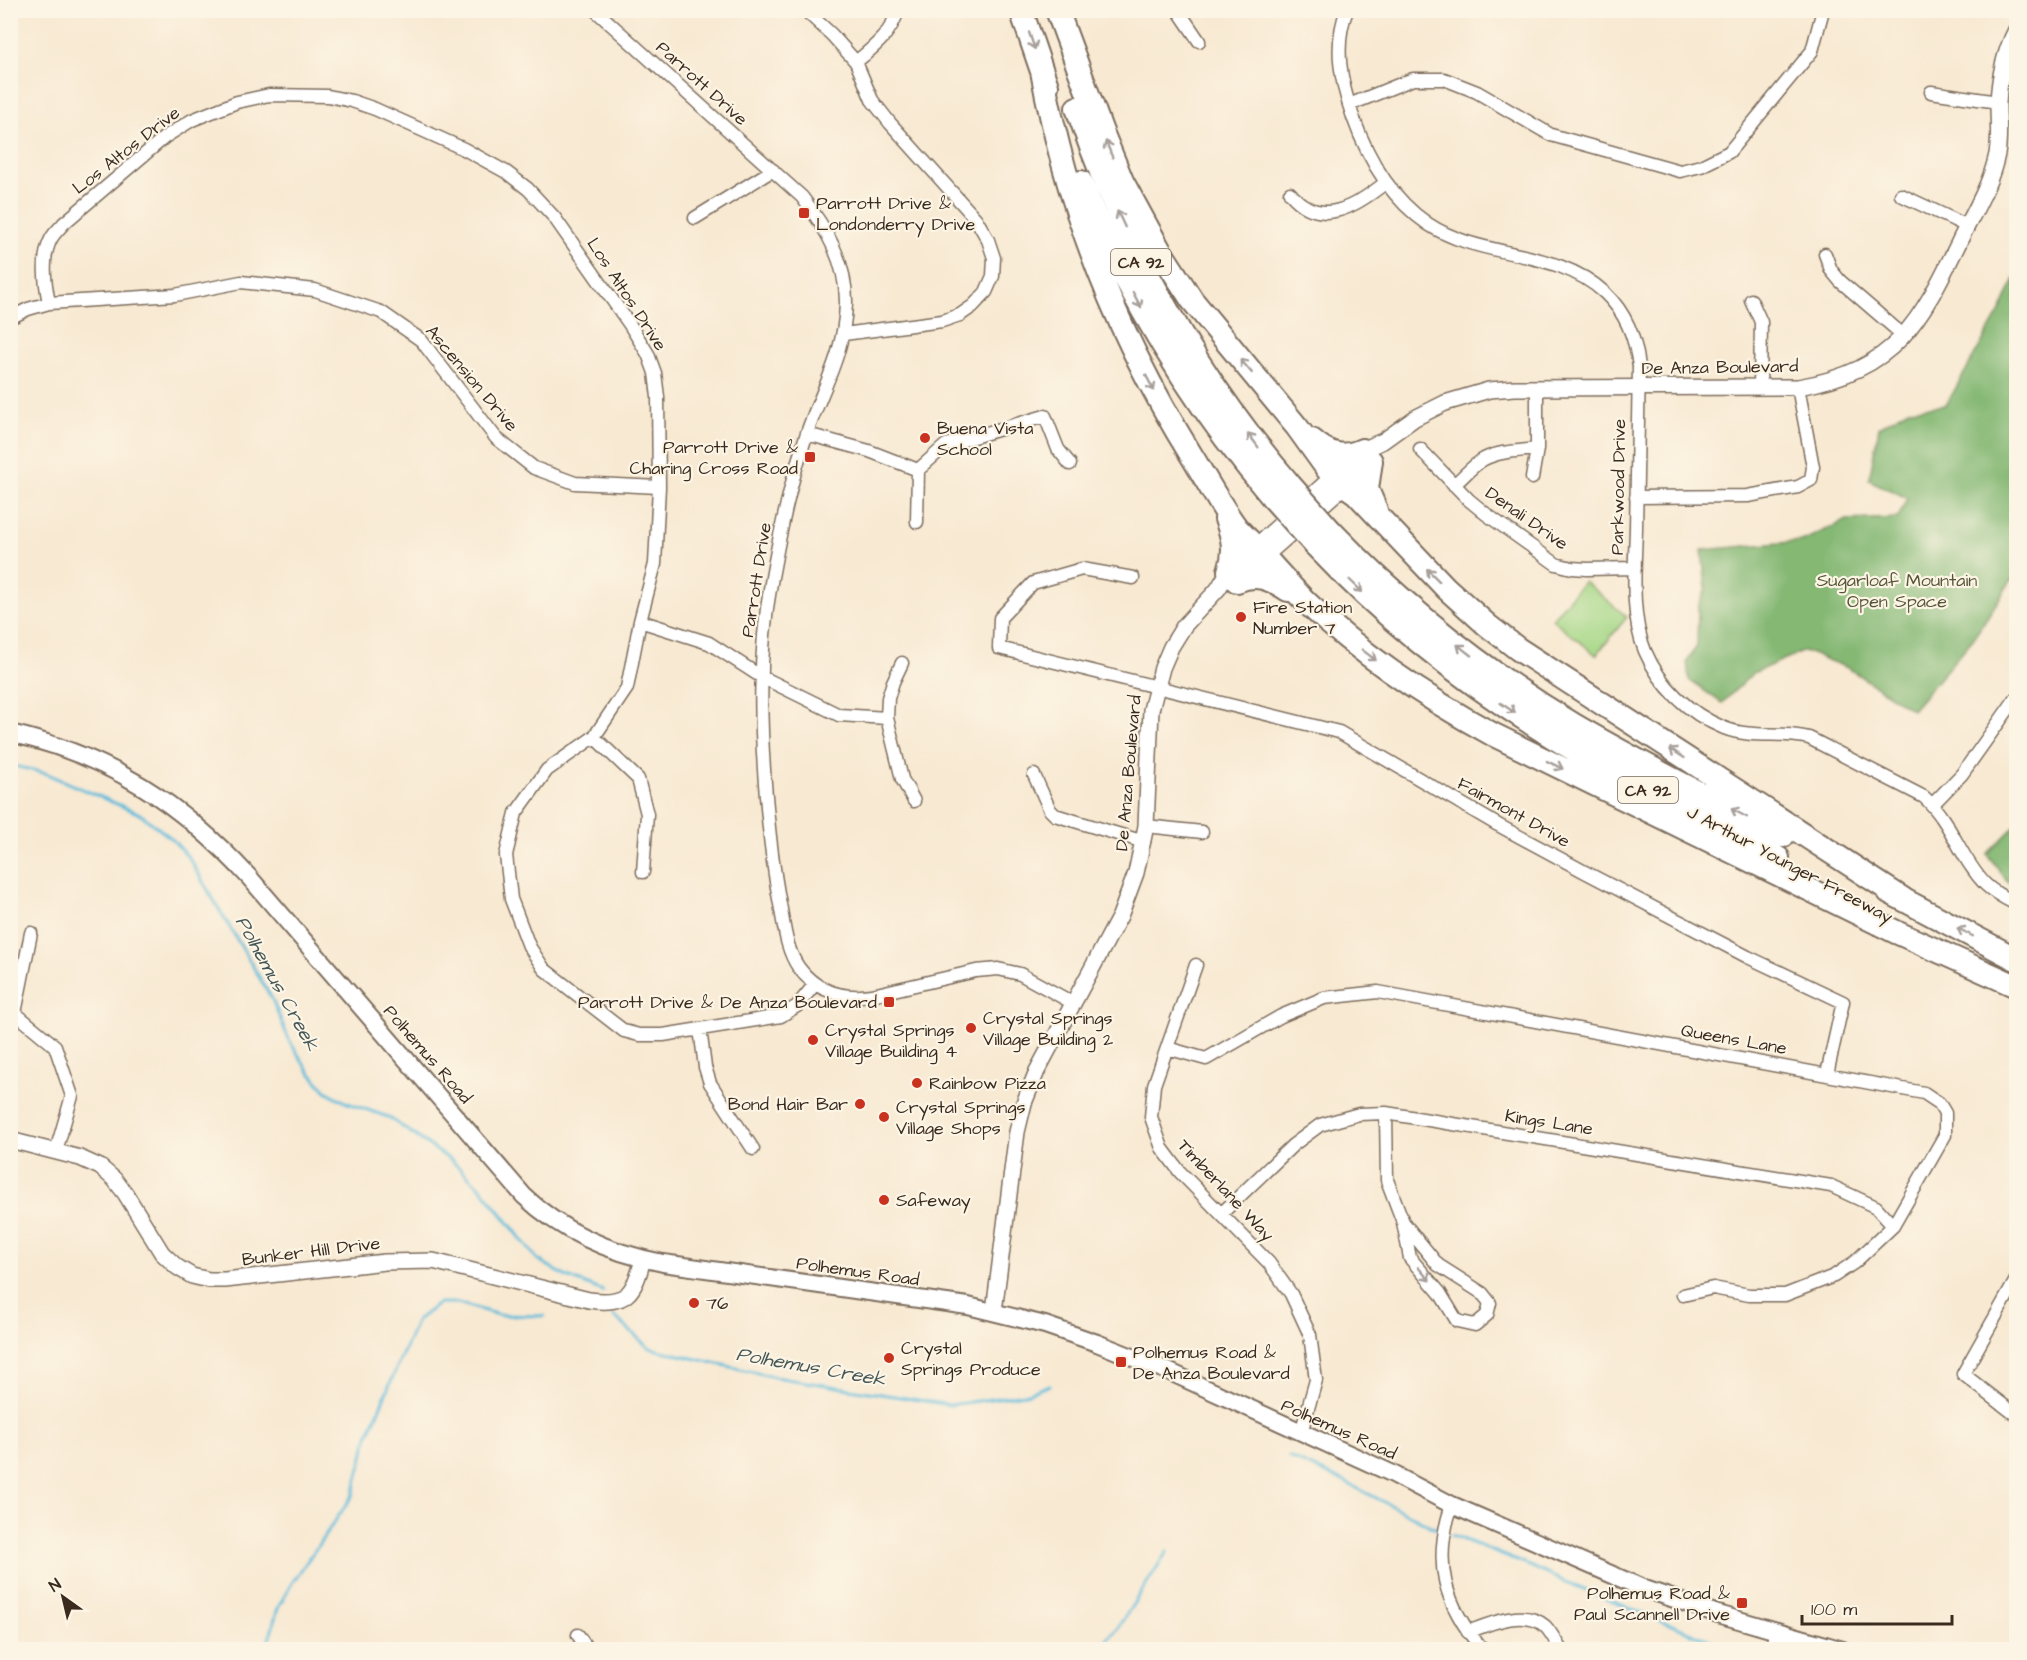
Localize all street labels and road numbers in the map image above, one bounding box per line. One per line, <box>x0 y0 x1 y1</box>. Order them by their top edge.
street label: Parrott Drive <box>650 35 753 132</box>
street label: Los Altos Drive <box>67 100 186 200</box>
street label: Los Altos Drive <box>581 233 673 356</box>
road number: CA 92 <box>1111 249 1171 275</box>
street label: Ascension Drive <box>420 320 524 437</box>
street label: De Anza Boulevard <box>1641 354 1799 381</box>
street label: Parkwood Drive <box>1605 418 1632 555</box>
street label: Denali Drive <box>1480 481 1573 556</box>
street label: Parrott Drive <box>735 521 778 639</box>
street label: De Anza Boulevard <box>1109 694 1148 852</box>
street label: Fairmont Drive <box>1453 771 1575 854</box>
road number: CA 92 <box>1618 777 1678 803</box>
street label: J Arthur Younger Freeway <box>1682 799 1897 930</box>
street label: Polhemus Road <box>378 999 478 1109</box>
street label: Queens Lane <box>1679 1018 1789 1061</box>
street label: Kings Lane <box>1503 1103 1595 1143</box>
street label: Timberlane Way <box>1171 1134 1280 1248</box>
street label: Bunker Hill Drive <box>241 1231 382 1272</box>
street label: Polhemus Road <box>795 1251 921 1292</box>
street label: Polhemus Road <box>1277 1393 1400 1466</box>

